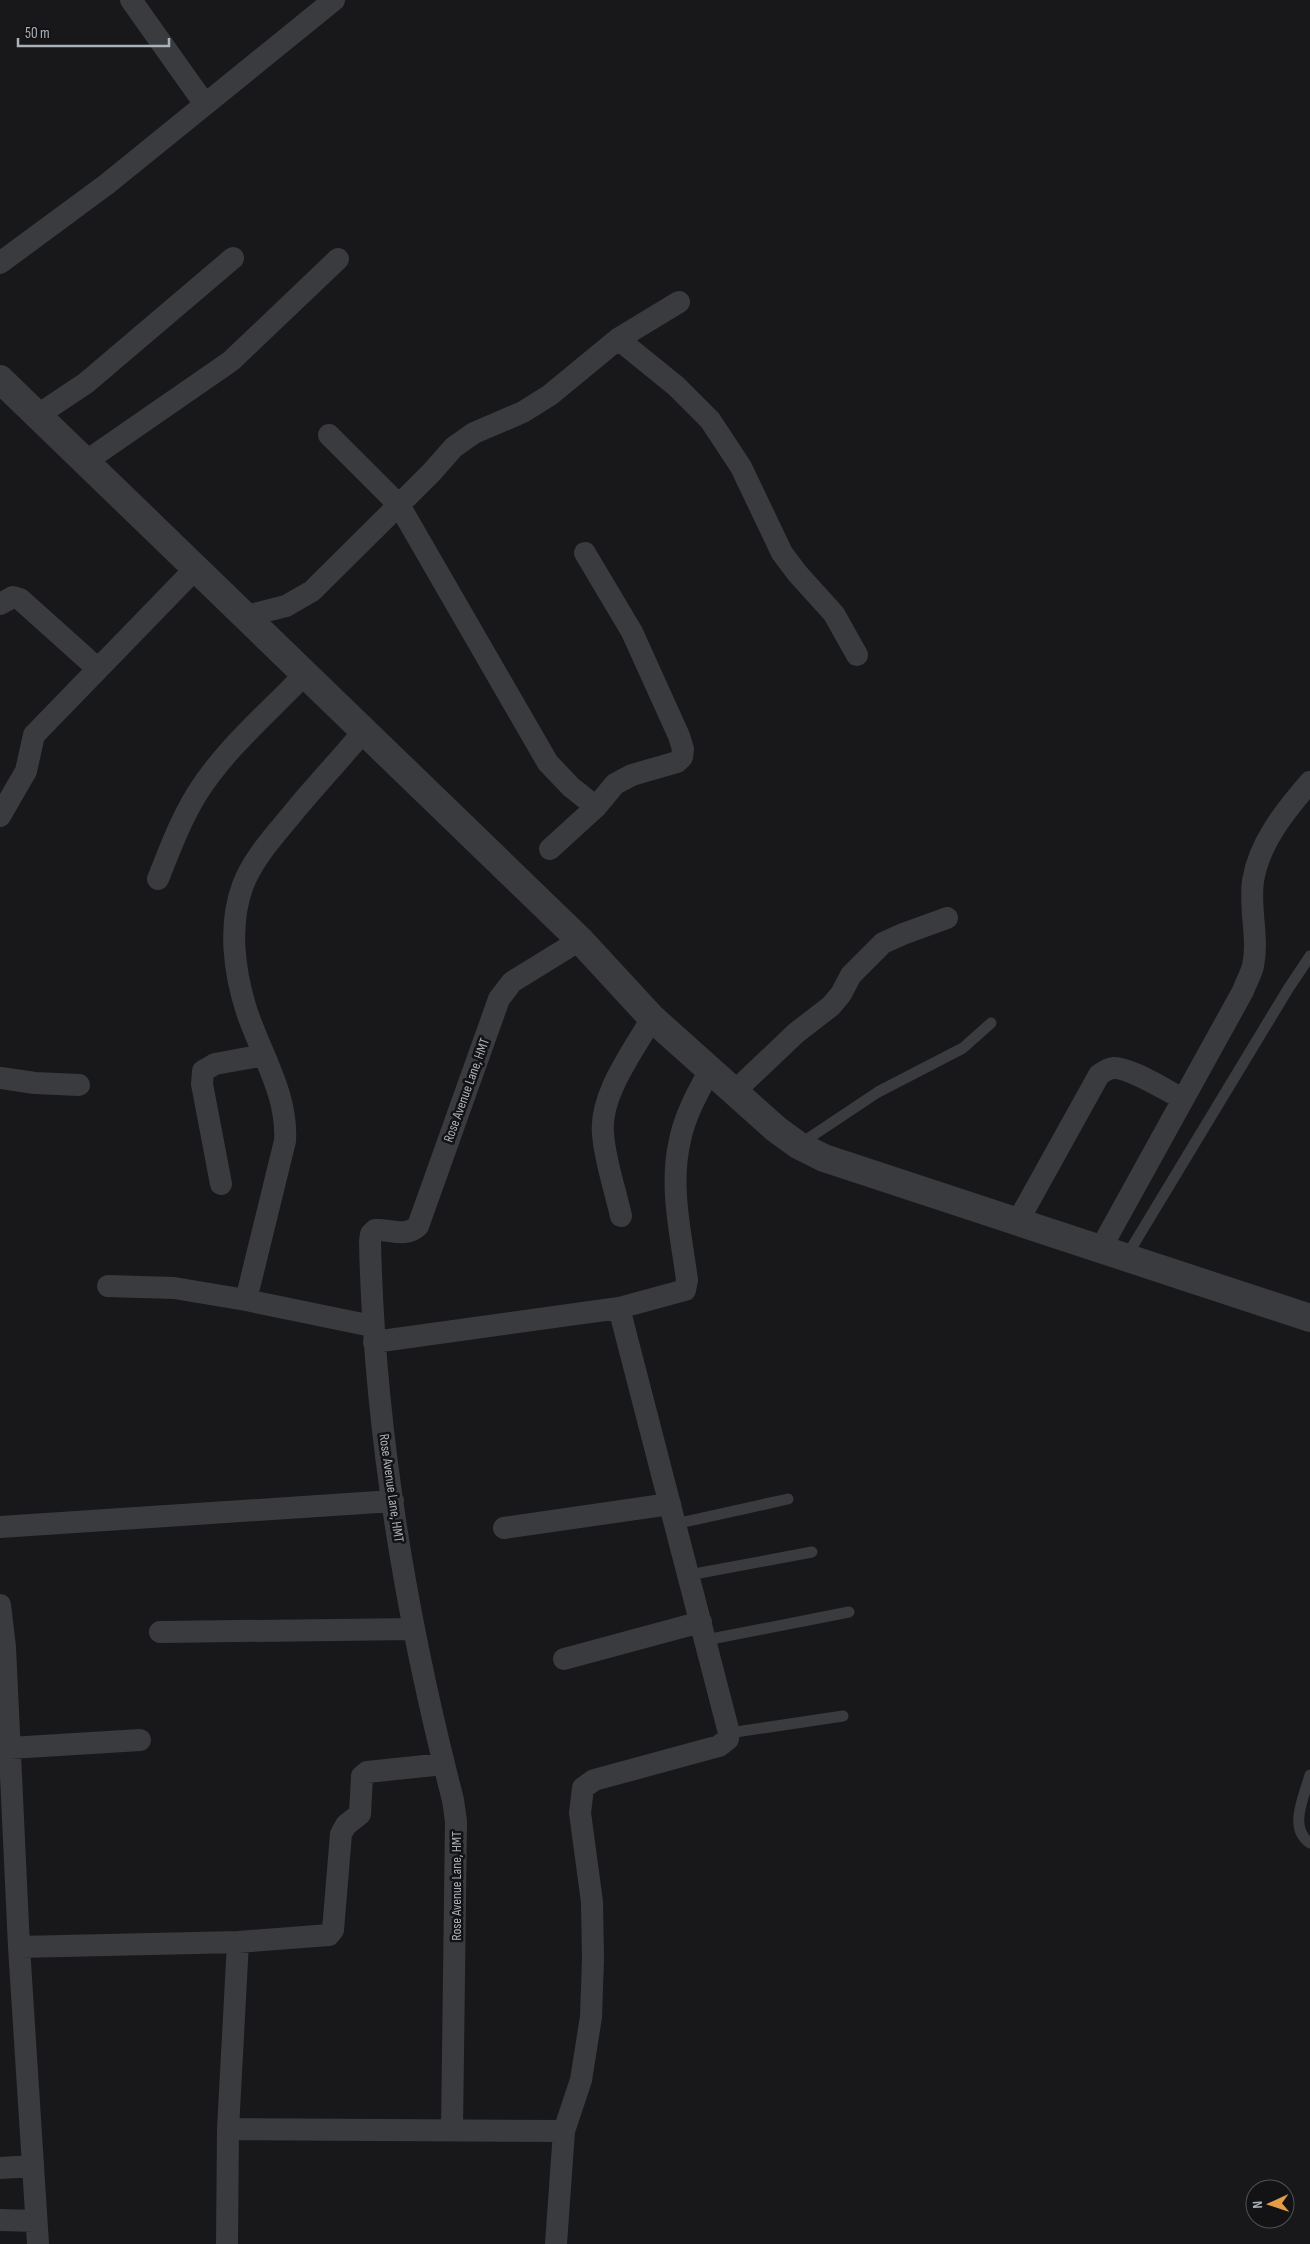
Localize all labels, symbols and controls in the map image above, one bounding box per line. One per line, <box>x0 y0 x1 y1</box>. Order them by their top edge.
scale bar <box>18 15 169 47</box>
text: 50 m <box>25 24 50 43</box>
street label: Rose Avenue Lane, HMT <box>440 1035 493 1145</box>
street label: Rose Avenue Lane, HMT <box>375 1433 408 1544</box>
street label: Rose Avenue Lane, HMT <box>448 1831 465 1941</box>
north arrow <box>1245 2179 1295 2229</box>
text: N <box>1249 2200 1266 2209</box>

